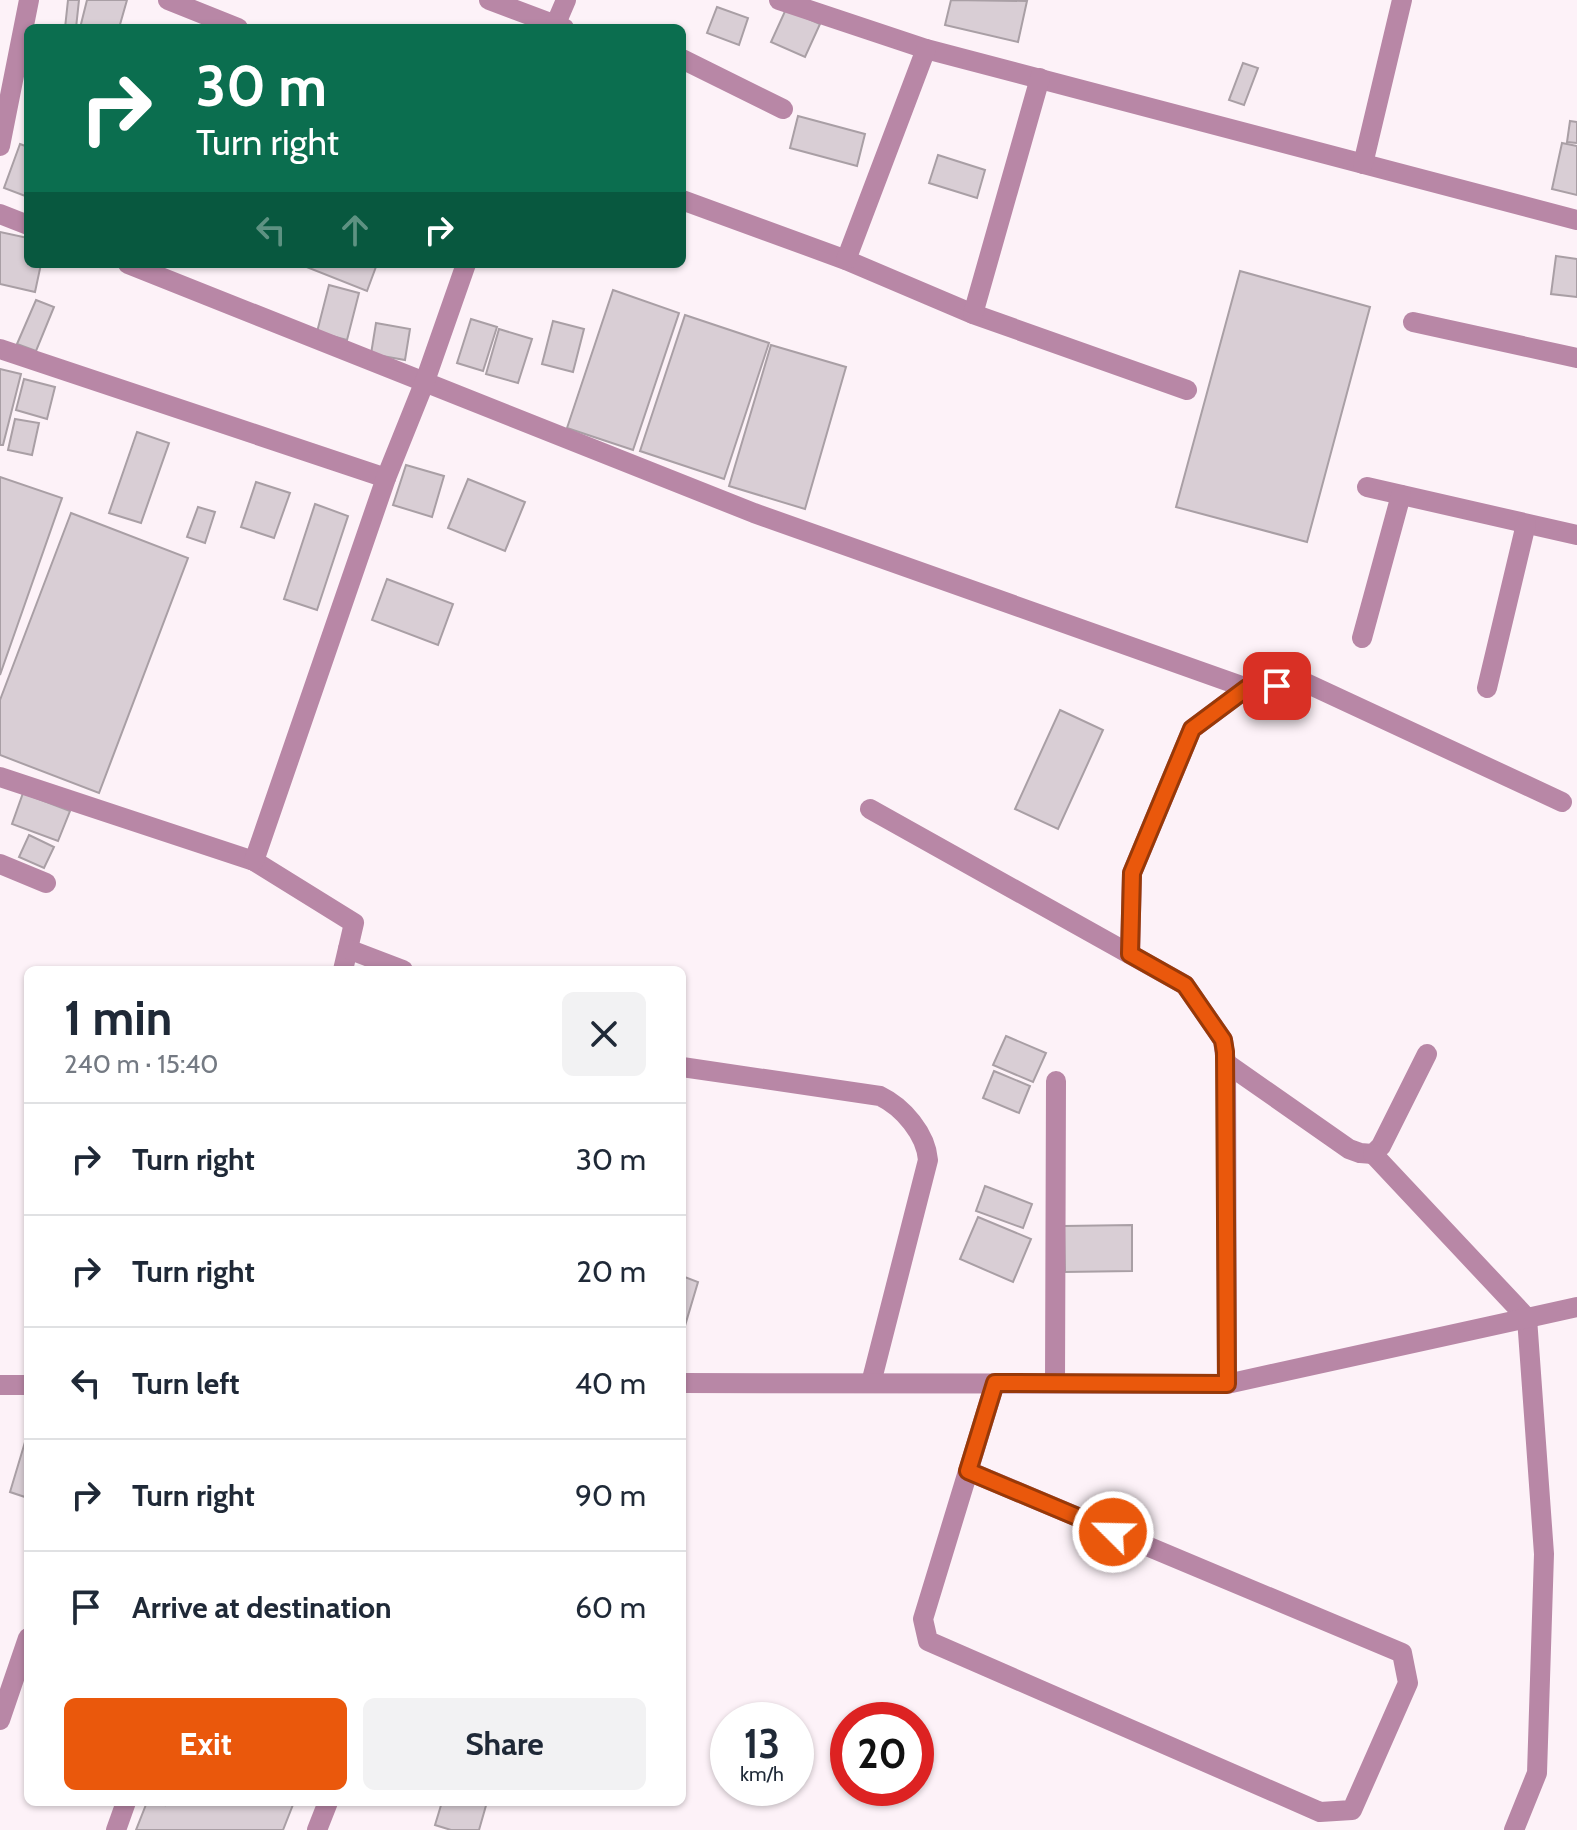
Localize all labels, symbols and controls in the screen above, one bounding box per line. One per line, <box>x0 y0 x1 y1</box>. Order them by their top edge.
text: 30 m <box>196 52 327 120</box>
icon: right <box>64 56 168 160</box>
text: Turn right <box>196 120 339 164</box>
icon: left <box>249 208 293 252</box>
icon: ahead <box>333 208 377 252</box>
icon: right <box>417 208 461 252</box>
pin <box>1243 652 1311 720</box>
icon: arrive <box>1255 664 1299 708</box>
text: 1 min <box>64 989 172 1047</box>
button: close <box>562 992 646 1076</box>
text: 240 m · 15:40 <box>64 1048 218 1080</box>
icon: right <box>64 1137 108 1181</box>
text: Turn right <box>132 1141 255 1178</box>
text: 30 m <box>576 1141 646 1178</box>
icon: right <box>64 1249 108 1293</box>
text: Turn right <box>132 1253 255 1290</box>
text: 20 m <box>576 1253 646 1290</box>
icon: left <box>64 1361 108 1405</box>
text: Turn left <box>132 1365 240 1402</box>
text: 40 m <box>575 1365 646 1402</box>
icon: right <box>64 1473 108 1517</box>
text: Turn right <box>132 1477 255 1514</box>
text: 90 m <box>575 1477 646 1514</box>
position arrow <box>1071 1490 1155 1574</box>
icon: arrive <box>64 1585 108 1629</box>
text: Arrive at destination <box>132 1589 392 1626</box>
text: 60 m <box>575 1589 646 1626</box>
button: Exit <box>64 1698 347 1790</box>
button: Share <box>363 1698 646 1790</box>
speed limit sign: 20 <box>830 1702 934 1806</box>
text: 13 <box>744 1719 780 1768</box>
text: km/h <box>740 1762 784 1786</box>

